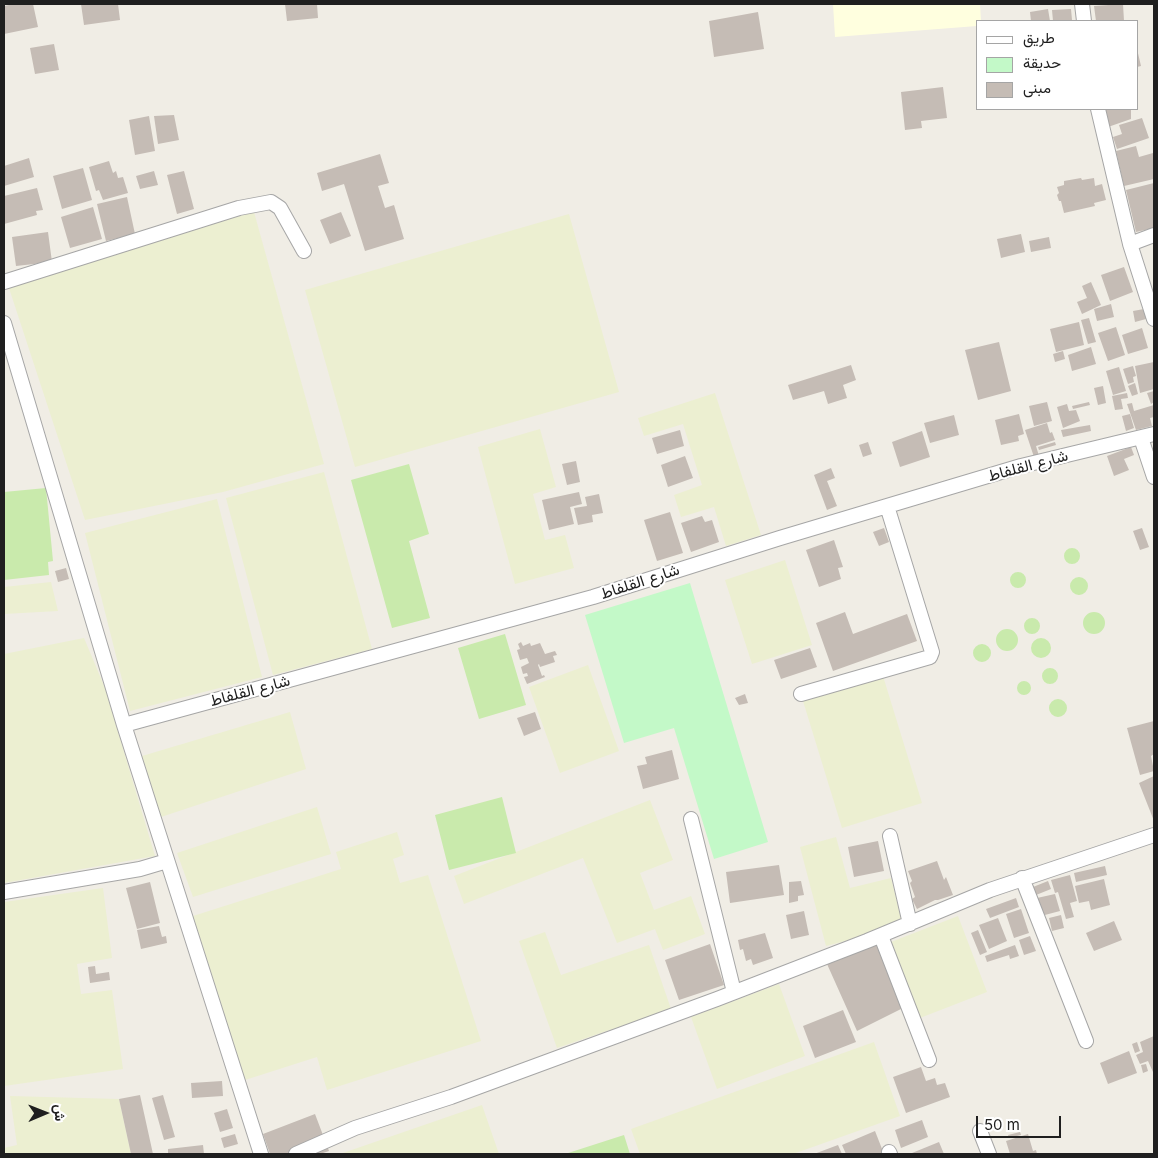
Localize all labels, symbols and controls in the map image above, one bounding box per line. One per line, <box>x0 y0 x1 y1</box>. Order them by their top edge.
legend <box>976 20 1138 110</box>
text: طريق <box>1023 28 1055 47</box>
text: حديقة <box>1023 53 1061 72</box>
text: مبنى <box>1023 78 1051 97</box>
street label: شارع القلفاط <box>986 446 1070 486</box>
street label: شارع القلفاط <box>598 560 682 604</box>
street label: شارع القلفاط <box>208 671 292 711</box>
north arrow <box>20 1088 70 1138</box>
text: ش <box>52 1104 69 1121</box>
scale bar <box>978 1106 1063 1138</box>
text: 50 m <box>984 1115 1020 1134</box>

